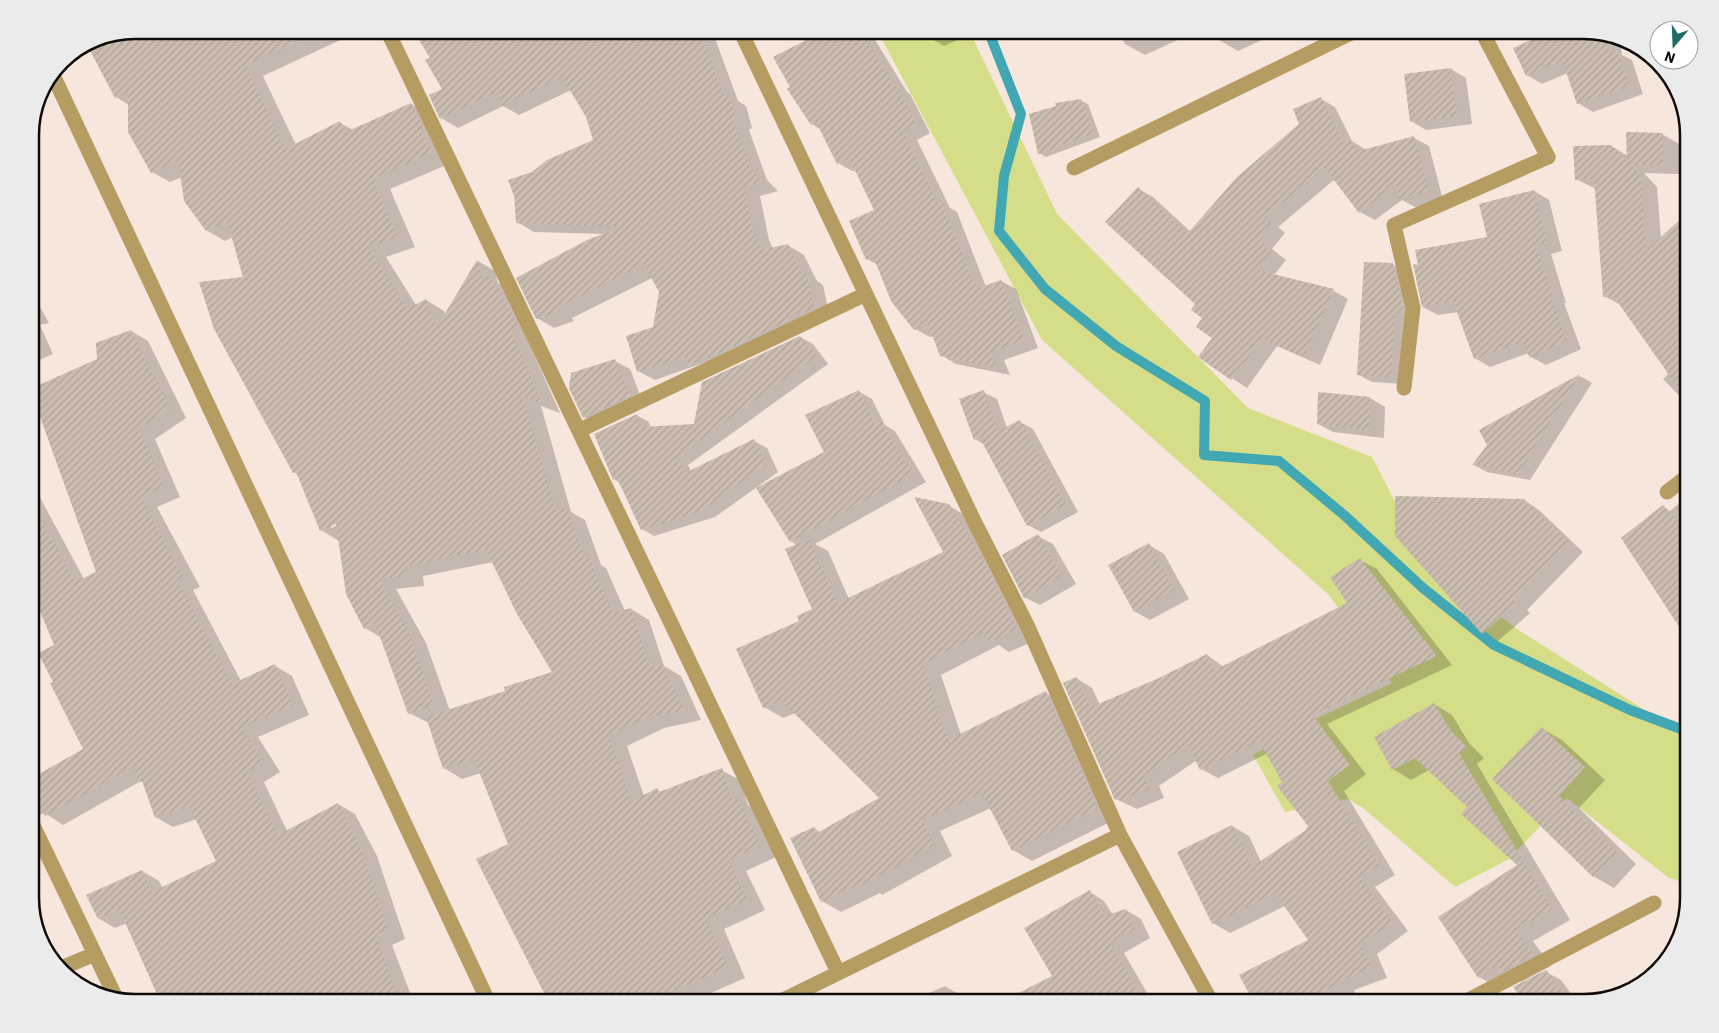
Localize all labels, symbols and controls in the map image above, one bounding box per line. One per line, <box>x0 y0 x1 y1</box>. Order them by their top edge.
north arrow <box>1649 20 1699 70</box>
text: N <box>1662 47 1677 67</box>

